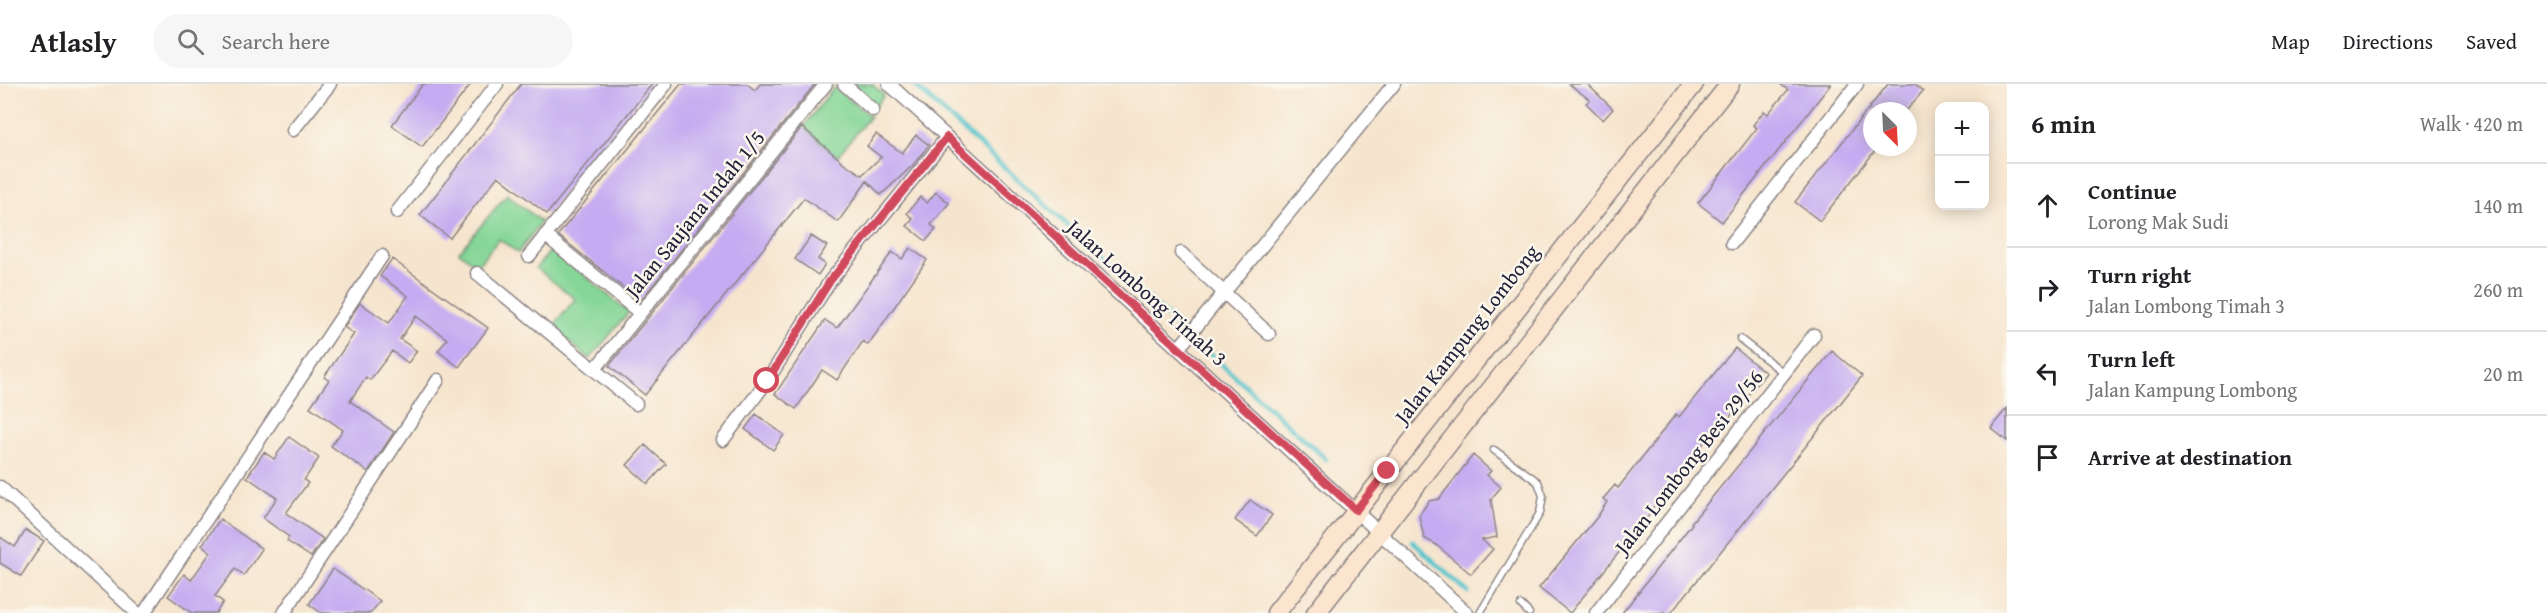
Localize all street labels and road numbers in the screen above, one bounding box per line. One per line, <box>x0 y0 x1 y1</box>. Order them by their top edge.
street label: Jalan Saujana Indah 1/5 <box>615 123 772 307</box>
street label: Jalan Lombong Timah 3 <box>1058 210 1234 373</box>
street label: Jalan Kampung Lombong <box>1385 237 1547 432</box>
street label: Jalan Lombong Besi 29/56 <box>1605 363 1770 563</box>

